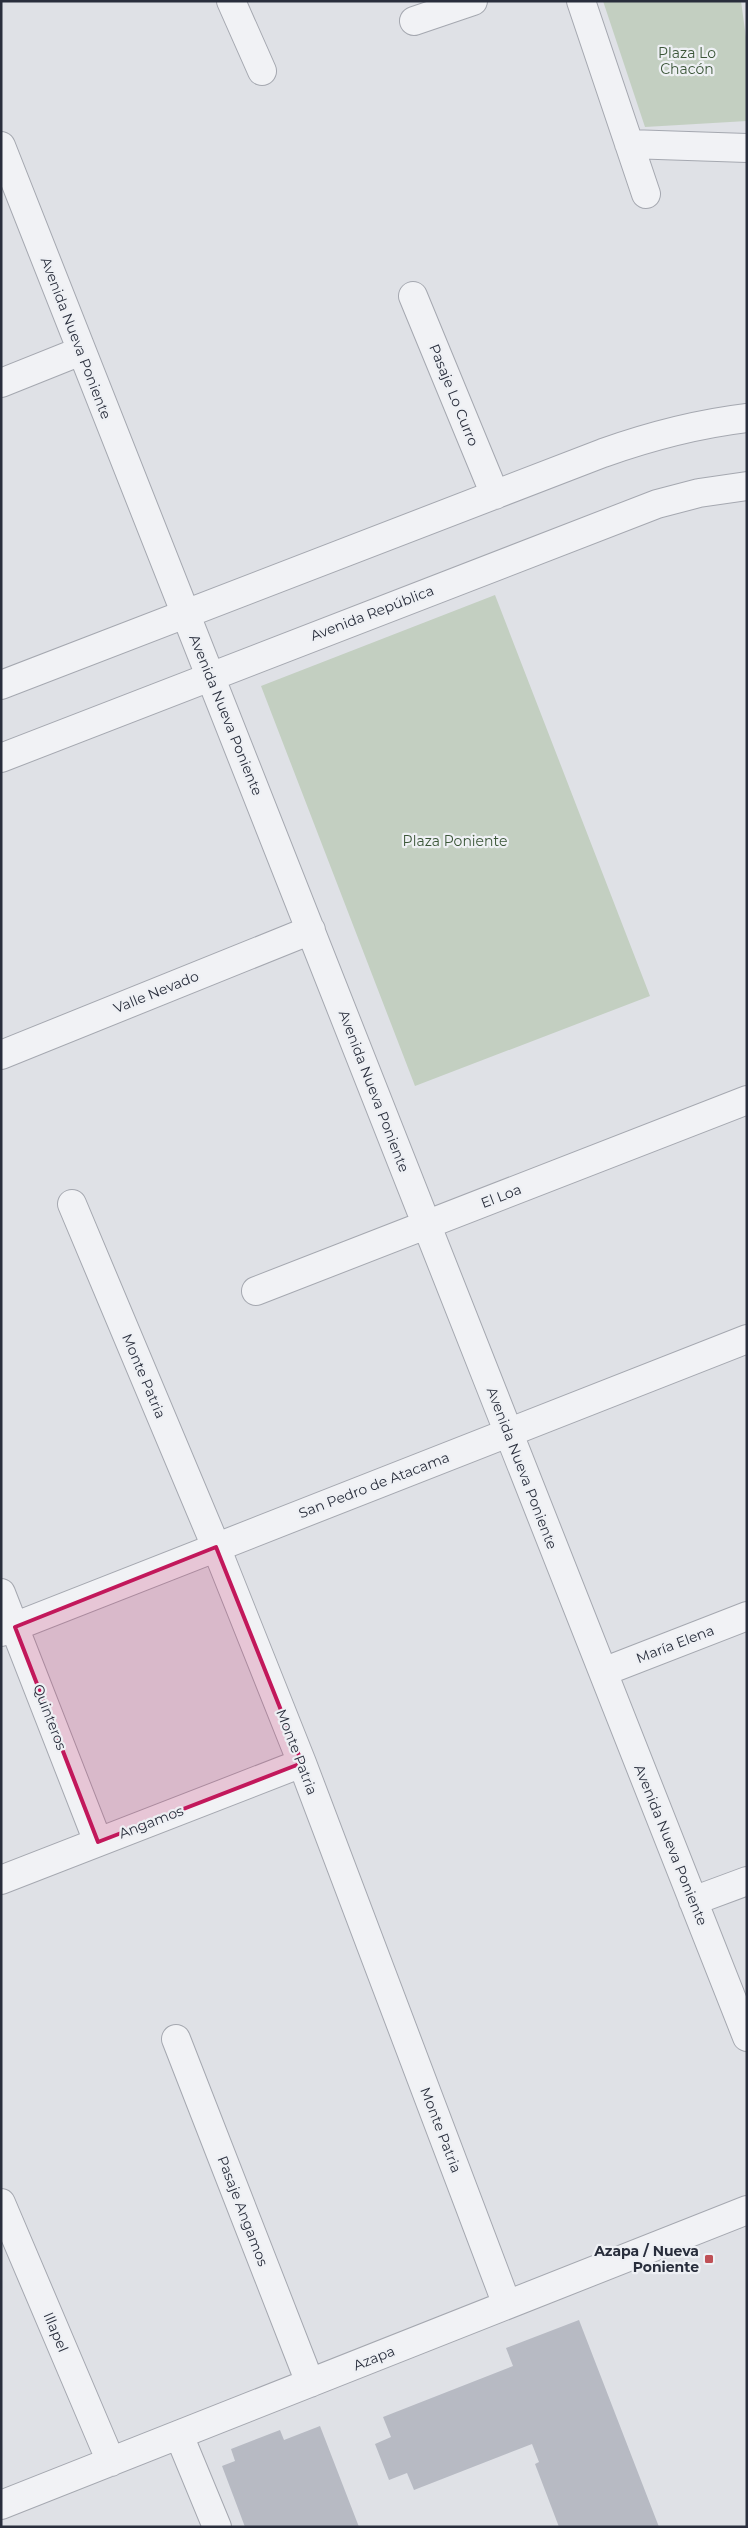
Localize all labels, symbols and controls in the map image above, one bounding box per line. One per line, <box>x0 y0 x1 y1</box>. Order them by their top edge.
park label: Plaza Lo Chacón <box>658 44 716 78</box>
street label: Avenida Nueva Poniente <box>37 254 115 422</box>
street label: Pasaje Lo Curro <box>425 341 483 449</box>
street label: Avenida República <box>308 581 436 645</box>
street label: Avenida Nueva Poniente <box>185 632 267 798</box>
park label: Plaza Poniente <box>403 832 507 850</box>
street label: Valle Nevado <box>111 967 202 1017</box>
street label: Avenida Nueva Poniente <box>335 1007 413 1175</box>
street label: El Loa <box>478 1180 524 1212</box>
street label: Monte Patria <box>118 1331 170 1421</box>
street label: Avenida Nueva Poniente <box>483 1384 561 1552</box>
street label: San Pedro de Atacama <box>296 1448 452 1522</box>
street label: María Elena <box>633 1621 717 1667</box>
street label: Quinteros <box>29 1681 71 1753</box>
street label: Monte Patria <box>272 1707 322 1797</box>
street label: Avenida Nueva Poniente <box>630 1762 712 1928</box>
street label: Angamos <box>116 1801 186 1843</box>
street label: Monte Patria <box>416 2085 466 2175</box>
street label: Pasaje Angamos <box>214 2153 272 2269</box>
place label: Azapa / Nueva Poniente <box>593 2242 699 2276</box>
marker: Azapa / Nueva Poniente <box>703 2253 715 2265</box>
street label: Illapel <box>40 2309 72 2355</box>
street label: Azapa <box>351 2342 397 2374</box>

